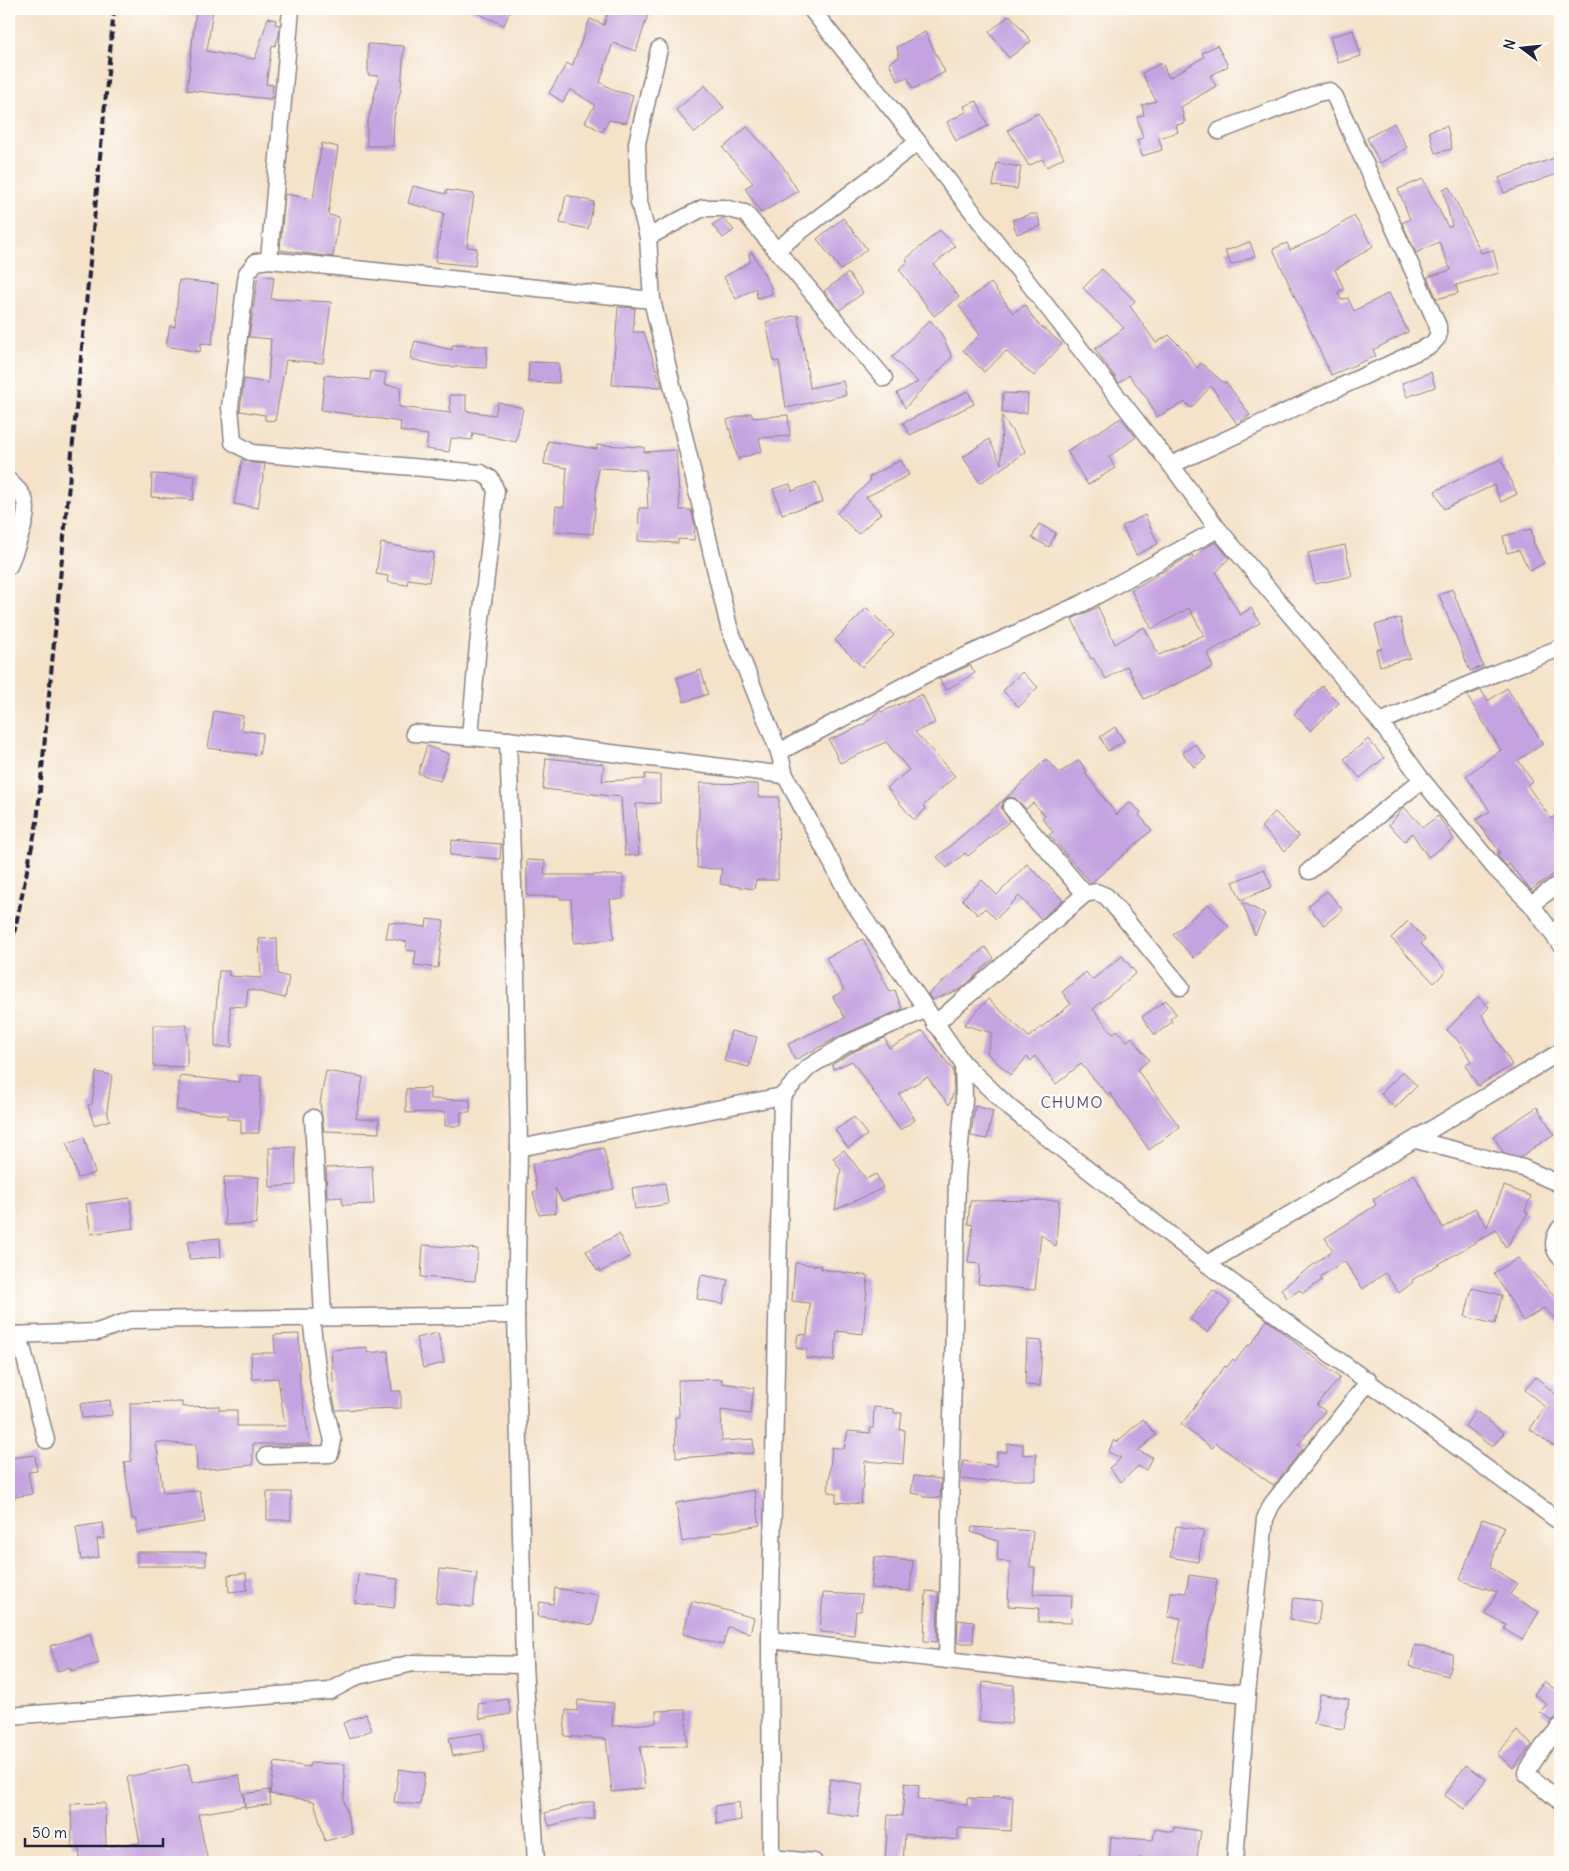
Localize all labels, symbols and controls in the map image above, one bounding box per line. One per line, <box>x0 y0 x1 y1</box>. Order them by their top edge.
north arrow <box>1496 22 1546 72</box>
text: N <box>1500 37 1519 52</box>
district label: CHUMO <box>1040 1092 1104 1112</box>
scale bar <box>25 1816 162 1848</box>
text: 50 m <box>32 1823 67 1842</box>

